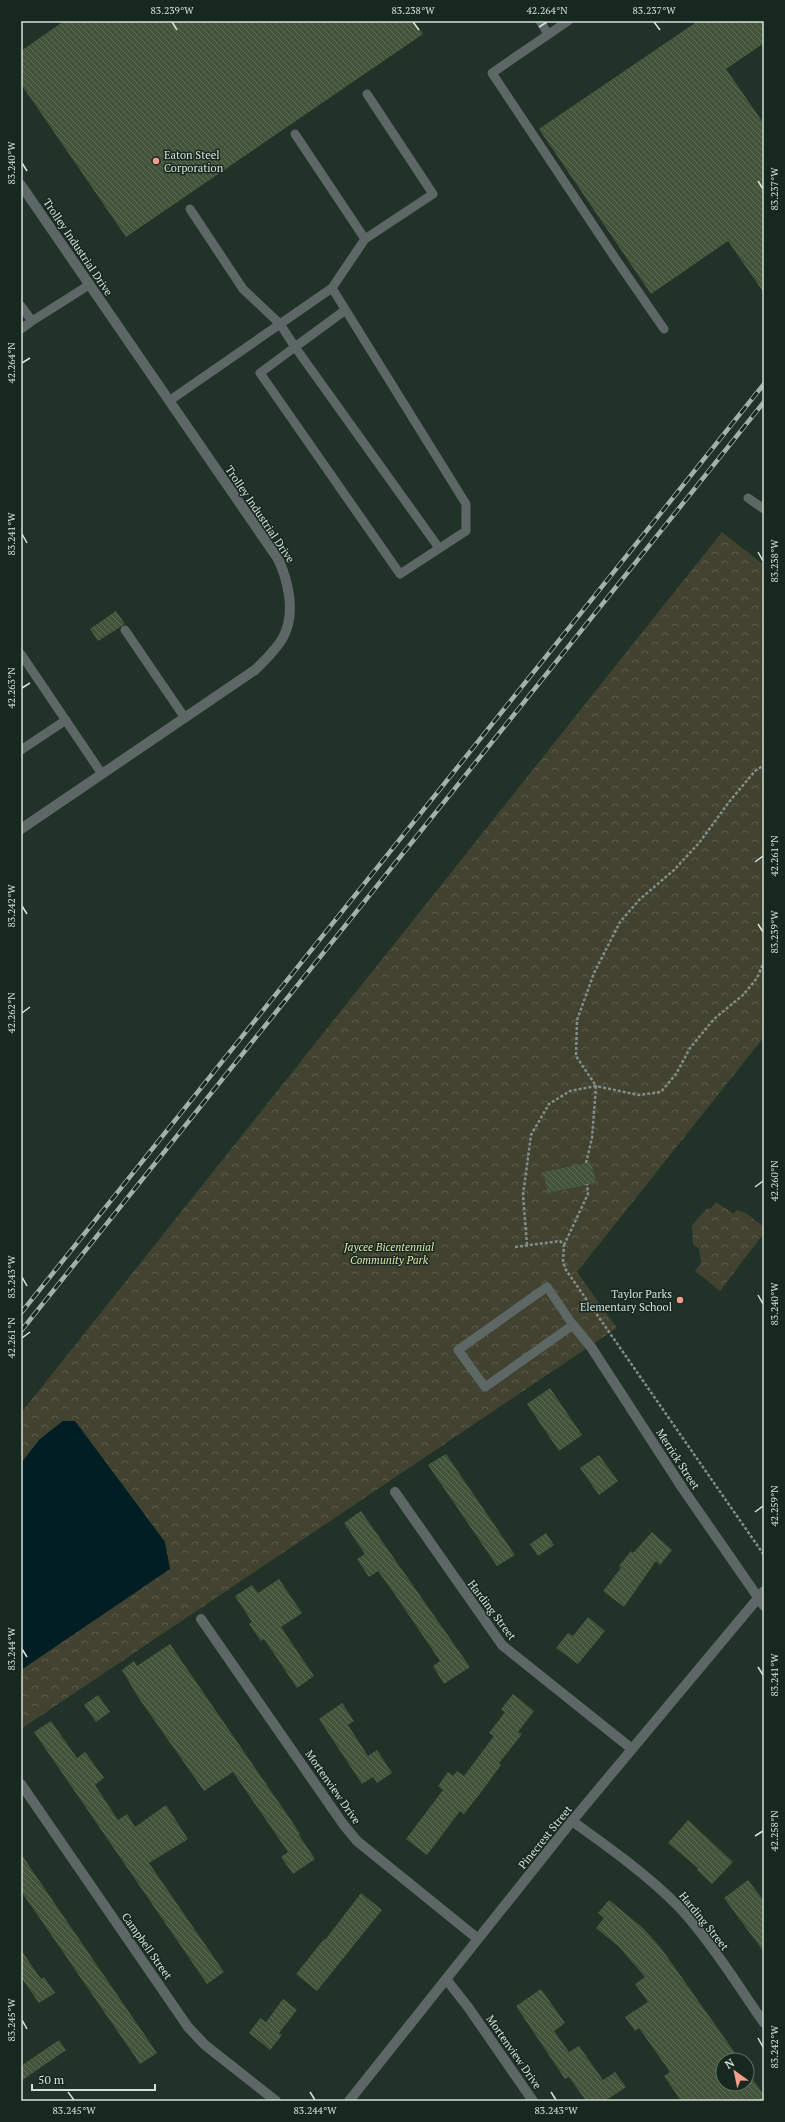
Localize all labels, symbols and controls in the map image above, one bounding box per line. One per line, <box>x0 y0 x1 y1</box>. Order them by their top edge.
text: 83.239°W <box>150 4 194 17</box>
text: 83.238°W <box>391 4 435 17</box>
text: 42.264°N <box>527 4 568 17</box>
text: 83.237°W <box>632 4 676 17</box>
text: 83.240°W <box>5 141 18 185</box>
place label: Eaton Steel Corporation <box>164 148 224 175</box>
marker: Eaton Steel Corporation <box>151 156 161 166</box>
text: 83.237°W <box>768 167 781 211</box>
street label: Trolley Industrial Drive <box>40 196 116 299</box>
text: 42.264°N <box>5 342 18 384</box>
street label: Trolley Industrial Drive <box>222 463 298 566</box>
text: 83.241°W <box>5 512 18 556</box>
text: 83.238°W <box>768 539 781 583</box>
text: 42.263°N <box>5 667 18 709</box>
text: 42.261°N <box>768 835 781 877</box>
text: 83.242°W <box>5 884 18 928</box>
text: 83.239°W <box>768 910 781 954</box>
text: 42.262°N <box>5 992 18 1034</box>
text: 42.260°N <box>768 1160 781 1202</box>
park label: Jaycee Bicentennial Community Park <box>343 1240 434 1267</box>
text: 83.243°W <box>5 1255 18 1299</box>
text: 83.240°W <box>768 1282 781 1326</box>
place label: Taylor Parks Elementary School <box>580 1287 672 1314</box>
marker: Taylor Parks Elementary School <box>675 1295 685 1305</box>
text: 42.261°N <box>5 1317 18 1359</box>
street label: Merrick Street <box>653 1426 703 1492</box>
text: 42.259°N <box>768 1485 781 1527</box>
street label: Harding Street <box>465 1577 519 1643</box>
text: 83.244°W <box>5 1627 18 1671</box>
text: 83.241°W <box>768 1653 781 1697</box>
street label: Mortenview Drive <box>302 1747 364 1827</box>
street label: Pinecrest Street <box>515 1802 575 1872</box>
text: 42.258°N <box>768 1810 781 1852</box>
street label: Harding Street <box>676 1889 732 1953</box>
street label: Campbell Street <box>119 1910 175 1982</box>
text: 83.245°W <box>5 1998 18 2042</box>
street label: Mortenview Drive <box>483 2012 545 2092</box>
text: 83.242°W <box>768 2025 781 2069</box>
north arrow <box>715 2052 755 2092</box>
text: N <box>722 2055 737 2072</box>
scale bar <box>32 2066 155 2092</box>
text: 50 m <box>38 2072 65 2087</box>
text: 83.245°W <box>52 2104 96 2117</box>
text: 83.244°W <box>293 2104 337 2117</box>
text: 83.243°W <box>534 2104 578 2117</box>

